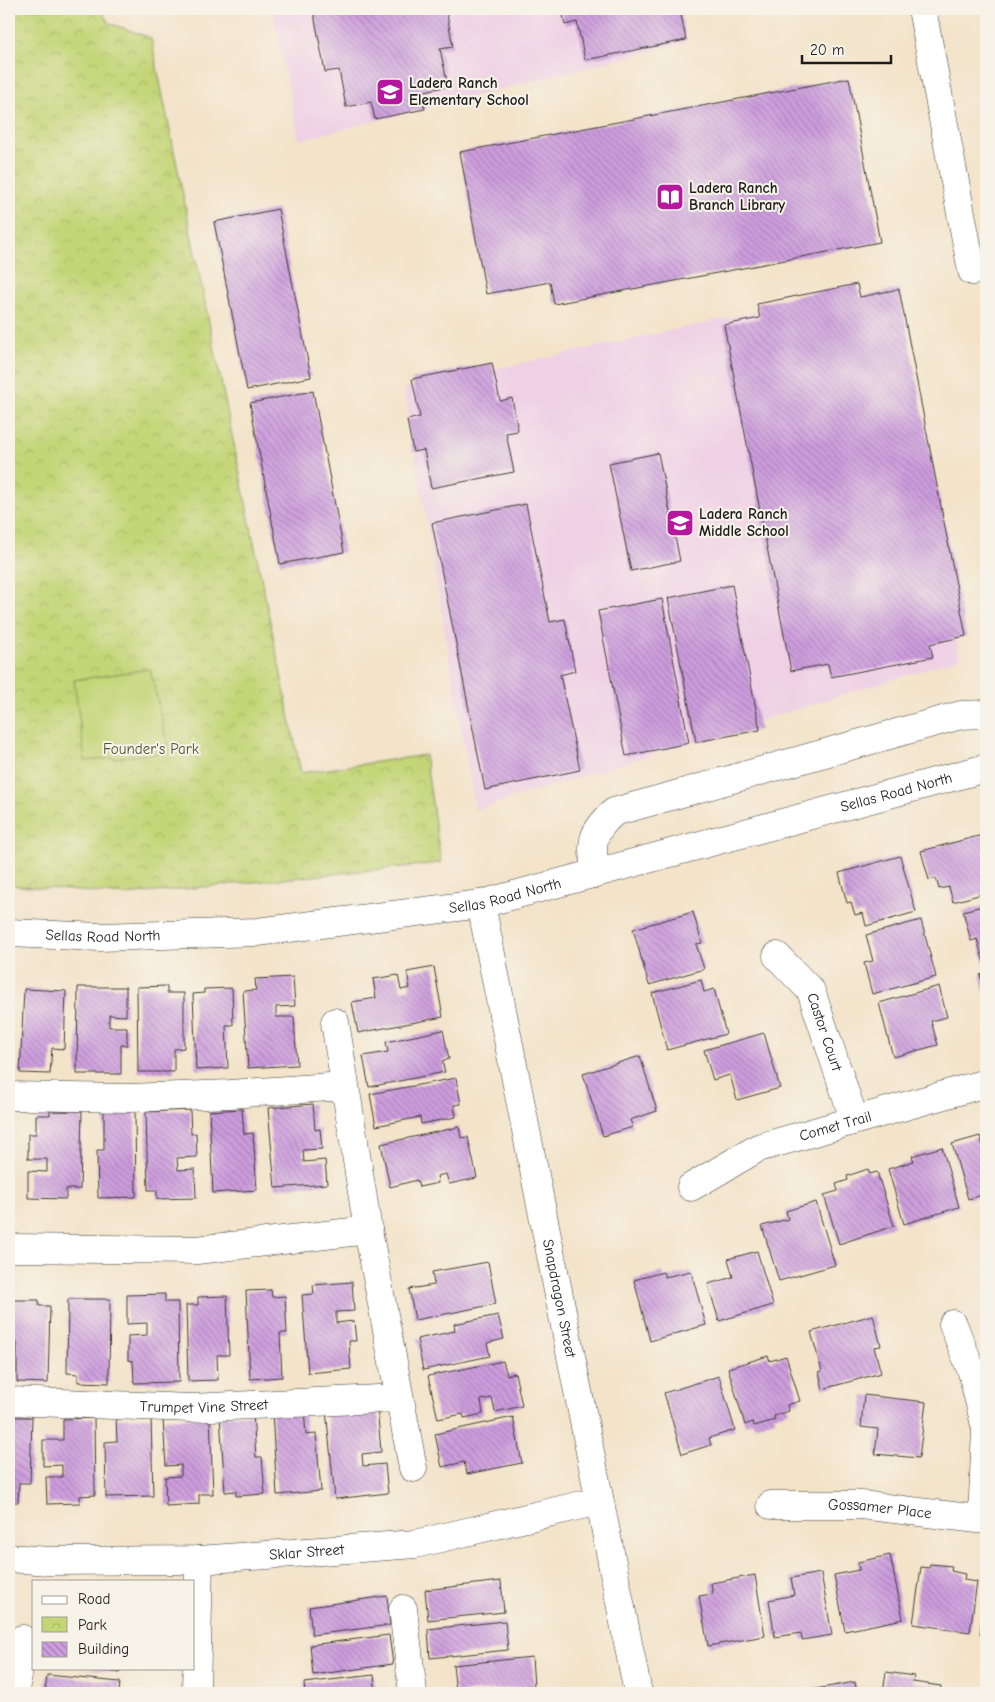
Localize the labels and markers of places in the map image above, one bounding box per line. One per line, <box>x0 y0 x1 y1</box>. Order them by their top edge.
place label: Ladera Ranch Elementary School <box>409 74 529 109</box>
school or university icon: Ladera Ranch Elementary School <box>375 77 405 107</box>
place label: Ladera Ranch Branch Library <box>689 179 785 214</box>
library icon: Ladera Ranch Branch Library <box>655 182 685 212</box>
place label: Ladera Ranch Middle School <box>699 505 789 540</box>
school or university icon: Ladera Ranch Middle School <box>665 508 695 538</box>

